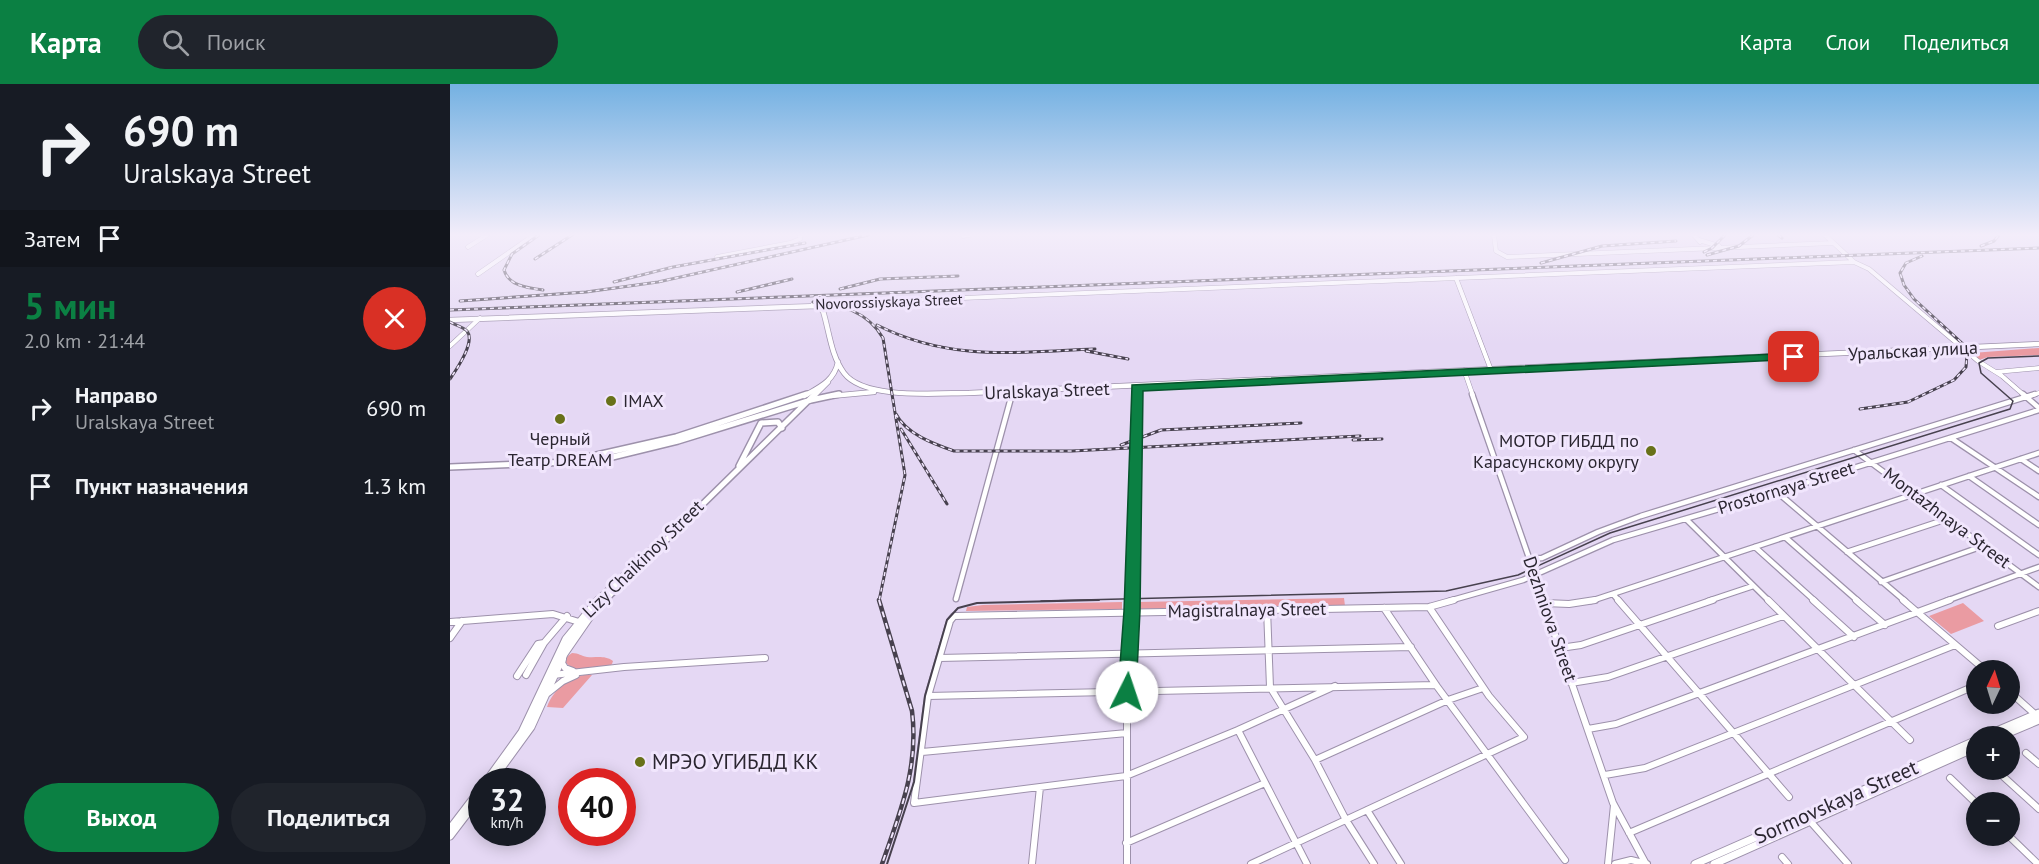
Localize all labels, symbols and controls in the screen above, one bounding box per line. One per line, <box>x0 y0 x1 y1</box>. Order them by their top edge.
search box <box>138 15 558 69</box>
text: Карта <box>30 24 102 61</box>
icon: search <box>159 26 192 59</box>
text: Поиск <box>207 28 266 56</box>
text: Карта <box>1739 29 1792 56</box>
text: Слои <box>1825 29 1870 56</box>
text: Поделиться <box>1903 29 2009 56</box>
text: 690 m <box>123 103 239 158</box>
icon: right <box>24 108 102 186</box>
text: Uralskaya Street <box>123 156 311 190</box>
icon: arrive <box>93 222 126 255</box>
text: Затем <box>24 225 81 253</box>
text: 5 мин <box>24 282 116 329</box>
button: close <box>363 287 426 350</box>
street label: Novorossiyskaya Street <box>815 289 963 314</box>
text: 2.0 km · 21:44 <box>24 328 145 354</box>
pin <box>1768 331 1819 382</box>
street label: Уральская улица <box>1848 336 1978 365</box>
icon: arrive <box>1777 340 1810 373</box>
street label: Uralskaya Street <box>984 377 1110 404</box>
text: Направо <box>75 381 158 409</box>
place label: IMAX <box>623 389 664 412</box>
icon: right <box>24 392 57 425</box>
text: 690 m <box>366 394 426 422</box>
marker: IMAX <box>604 394 618 408</box>
text: Uralskaya Street <box>75 409 214 435</box>
marker: Черный Театр DREAM <box>553 412 567 426</box>
place label: Черный Театр DREAM <box>508 427 612 471</box>
place label: МОТОР ГИБДД по Карасунскому округу <box>1473 429 1640 473</box>
marker: МОТОР ГИБДД по Карасунскому округу <box>1644 444 1658 458</box>
street label: Prostornaya Street <box>1715 456 1857 519</box>
street label: Montazhnaya Street <box>1879 462 2016 573</box>
icon: arrive <box>24 470 57 503</box>
text: Пункт назначения <box>75 472 248 500</box>
text: 1.3 km <box>363 472 426 500</box>
street label: Lizy Chaikinoy Street <box>577 495 708 622</box>
street label: Dezhniova Street <box>1518 553 1583 685</box>
street label: Magistralnaya Street <box>1168 597 1326 622</box>
position arrow <box>1095 660 1159 724</box>
north arrow <box>1966 660 2020 714</box>
map controls <box>1966 660 2020 846</box>
button: + <box>1966 726 2020 780</box>
place label: МРЭО УГИБДД КК <box>652 748 819 775</box>
street label: Sormovskaya Street <box>1750 753 1922 850</box>
marker: МРЭО УГИБДД КК <box>633 755 647 769</box>
speed limit sign: 40 <box>558 768 636 846</box>
text: 32 <box>490 780 524 819</box>
button: Выход <box>24 783 219 852</box>
button: Поделиться <box>231 783 426 852</box>
button: − <box>1966 792 2020 846</box>
text: km/h <box>491 813 523 832</box>

